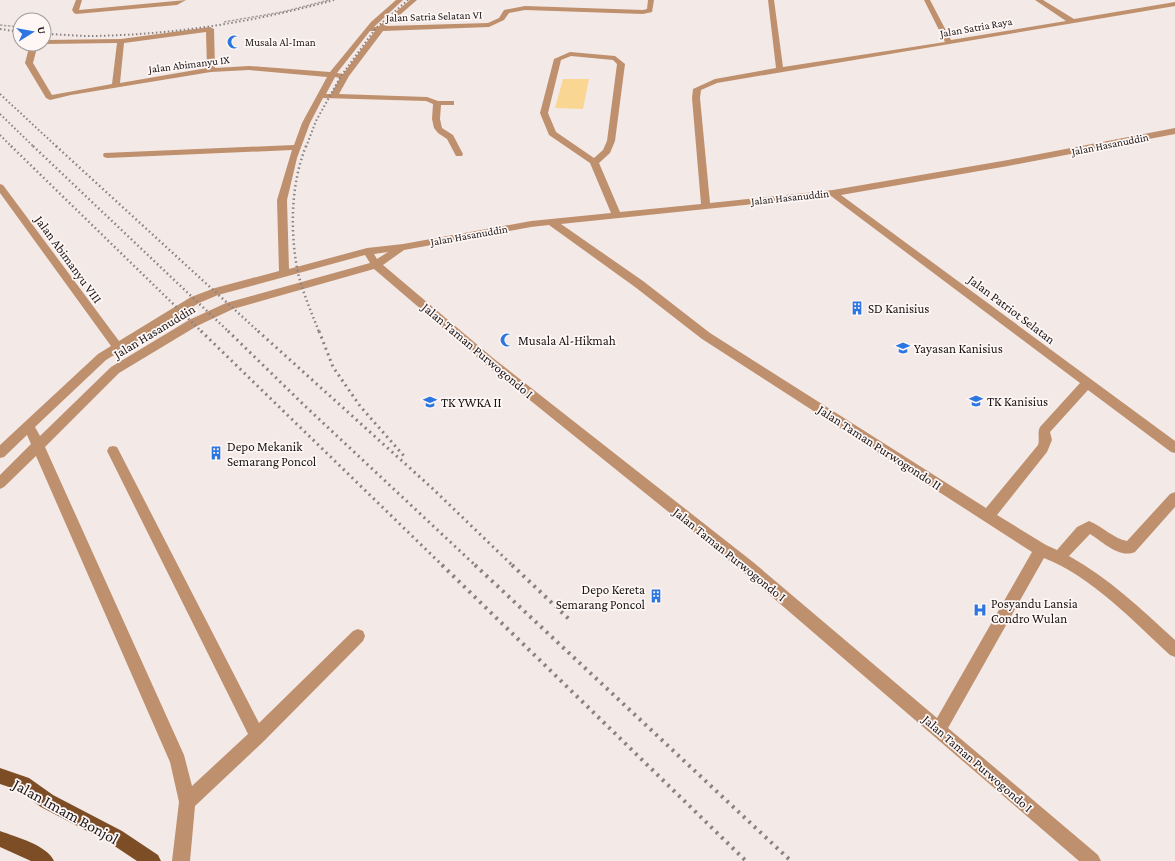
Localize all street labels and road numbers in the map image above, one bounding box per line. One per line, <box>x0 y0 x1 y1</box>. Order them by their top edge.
street label: Jalan Satria Selatan VI <box>385 8 482 25</box>
street label: Jalan Satria Raya <box>938 15 1013 40</box>
street label: Jalan Abimanyu IX <box>147 53 231 76</box>
street label: Jalan Hasanuddin <box>1070 131 1150 159</box>
street label: Jalan Hasanuddin <box>750 187 830 208</box>
street label: Jalan Abimanyu VIII <box>31 212 105 306</box>
street label: Jalan Hasanuddin <box>428 222 509 249</box>
street label: Jalan Patriot Selatan <box>964 271 1058 347</box>
street label: Jalan Taman Purwogondo I <box>418 299 536 401</box>
street label: Jalan Hasanuddin <box>110 301 198 362</box>
street label: Jalan Taman Purwogondo II <box>814 401 944 493</box>
street label: Jalan Taman Purwogondo I <box>670 504 789 604</box>
street label: Jalan Taman Purwogondo I <box>919 711 1036 815</box>
street label: Jalan Imam Bonjol <box>8 775 121 848</box>

